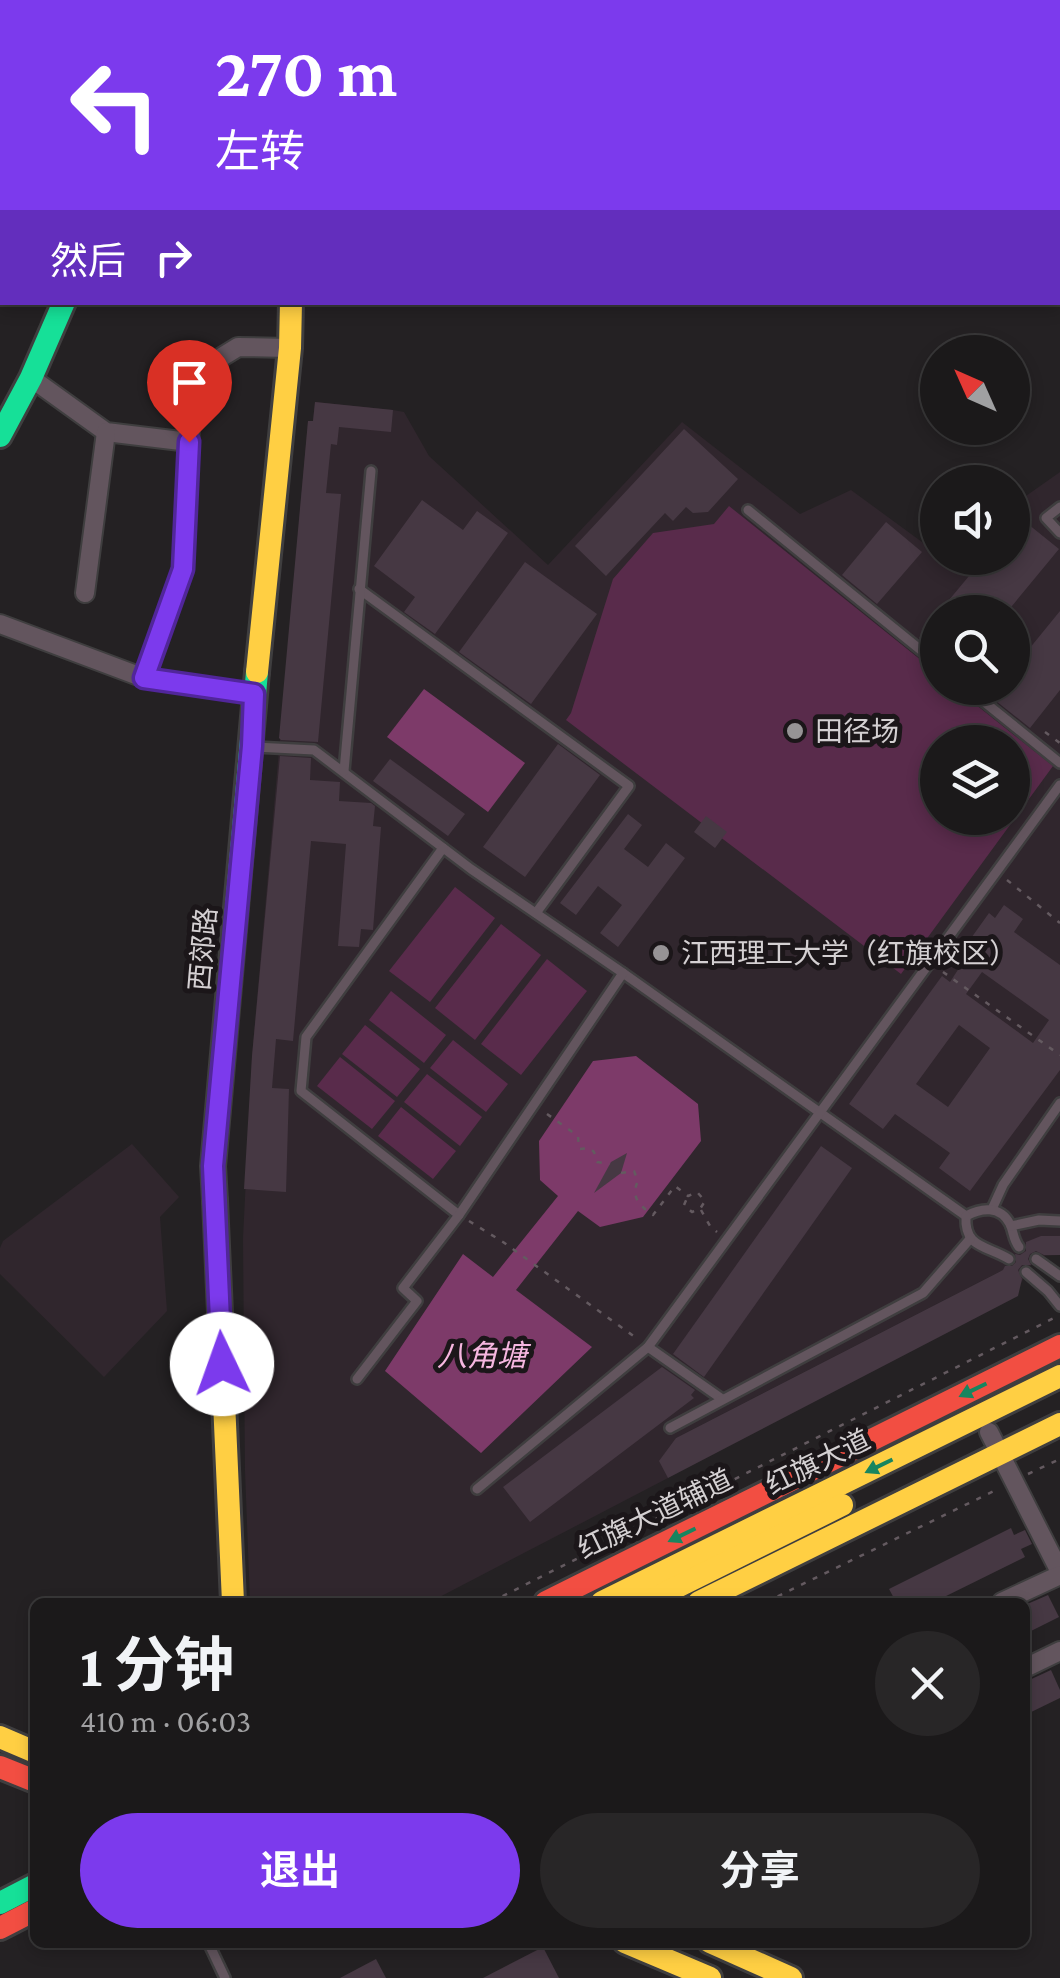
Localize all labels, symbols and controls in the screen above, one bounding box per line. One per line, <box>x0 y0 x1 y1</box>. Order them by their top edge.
text: 270 m <box>215 33 397 111</box>
icon: left <box>50 40 180 170</box>
text: 左转 <box>215 127 305 177</box>
icon: right <box>146 230 201 285</box>
text: 然后 <box>50 240 126 282</box>
north arrow <box>920 335 1030 445</box>
map controls <box>920 335 1030 835</box>
pin <box>147 340 232 443</box>
icon: arrive <box>162 355 217 410</box>
button: sound <box>920 465 1030 575</box>
button: search <box>920 595 1030 705</box>
place label: 田径场 <box>815 716 899 747</box>
marker: 田径场 <box>784 720 806 742</box>
button: layers <box>920 725 1030 835</box>
street label: 西郊路 <box>184 906 222 992</box>
place label: 江西理工大学（红旗校区） <box>681 938 1017 969</box>
marker: 江西理工大学（红旗校区） <box>650 942 672 964</box>
position arrow <box>170 1312 274 1416</box>
water label: 八角塘 <box>437 1339 532 1372</box>
one-way arrow <box>958 1381 987 1398</box>
street label: 红旗大道 <box>761 1424 875 1500</box>
one-way arrow <box>864 1457 893 1474</box>
street label: 红旗大道辅道 <box>573 1463 737 1565</box>
one-way arrow <box>667 1526 696 1543</box>
button: close <box>875 1631 980 1736</box>
text: 1 分钟 <box>80 1632 234 1699</box>
text: 410 m · 06:03 <box>80 1703 251 1739</box>
button: 退出 <box>80 1813 520 1928</box>
button: 分享 <box>540 1813 980 1928</box>

